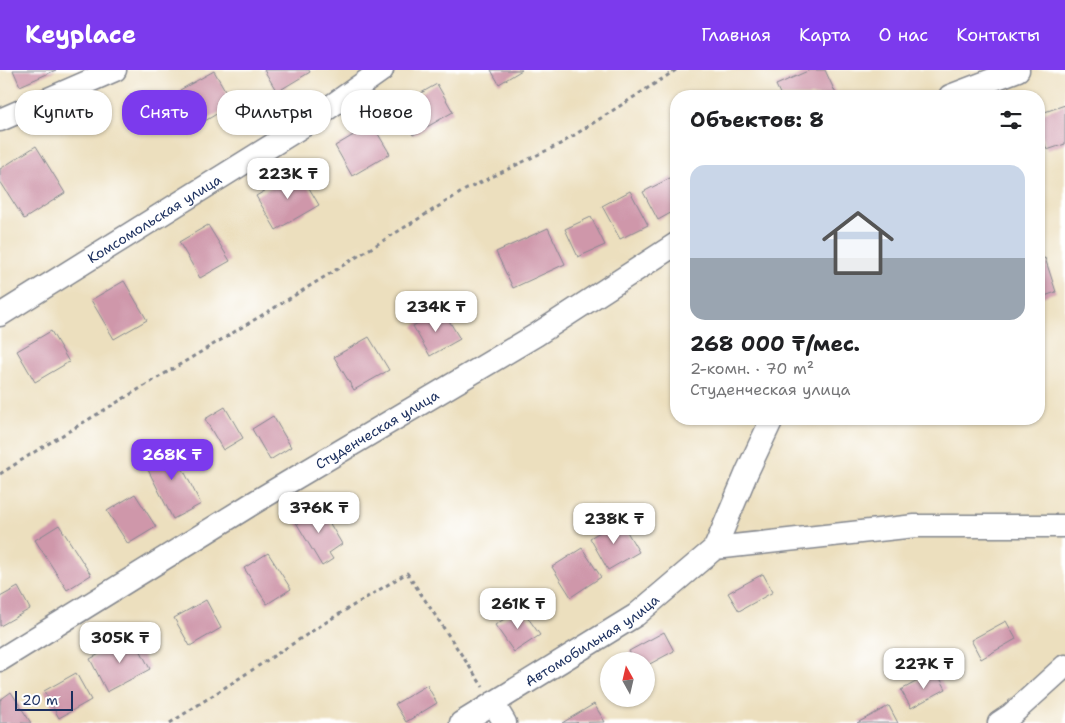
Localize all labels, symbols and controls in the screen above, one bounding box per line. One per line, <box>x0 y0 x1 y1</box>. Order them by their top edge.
text: Keyplace <box>25 19 136 51</box>
text: Главная <box>701 23 771 47</box>
text: Карта <box>799 23 851 47</box>
text: О нас <box>879 23 928 47</box>
text: Контакты <box>956 23 1040 47</box>
chip: Купить <box>15 90 112 135</box>
chip: Снять <box>122 90 207 135</box>
chip: Фильтры <box>217 90 331 135</box>
chip: Новое <box>341 90 431 135</box>
text: Объектов: 8 <box>690 106 824 134</box>
icon: filters <box>997 106 1025 134</box>
pin: 223K ₸ <box>247 158 329 200</box>
text: 223K ₸ <box>258 163 318 184</box>
street label: Комсомольская улица <box>84 170 225 267</box>
icon: home <box>813 198 903 288</box>
pin: 234K ₸ <box>395 290 477 333</box>
text: 234K ₸ <box>406 296 466 317</box>
text: 268 000 ₸/мес. <box>690 330 860 358</box>
text: 2-комн. · 70 m² <box>690 358 814 379</box>
text: Студенческая улица <box>690 379 851 400</box>
street label: Студенческая улица <box>312 386 442 473</box>
pin: 268K ₸ <box>131 438 213 481</box>
text: 268K ₸ <box>142 444 202 465</box>
pin: 376K ₸ <box>278 492 360 534</box>
text: 376K ₸ <box>289 497 349 518</box>
pin: 238K ₸ <box>573 502 655 545</box>
text: 238K ₸ <box>584 508 644 529</box>
pin: 261K ₸ <box>477 588 559 630</box>
street label: Автомобильная улица <box>522 590 663 690</box>
text: 261K ₸ <box>491 593 545 614</box>
pin: 305K ₸ <box>79 622 161 664</box>
text: 305K ₸ <box>91 627 149 648</box>
pin: 227K ₸ <box>883 648 965 690</box>
north arrow <box>600 652 655 708</box>
map controls <box>600 652 655 707</box>
text: 227K ₸ <box>895 653 954 674</box>
scale bar <box>15 688 72 711</box>
text: 20 m <box>22 691 58 709</box>

